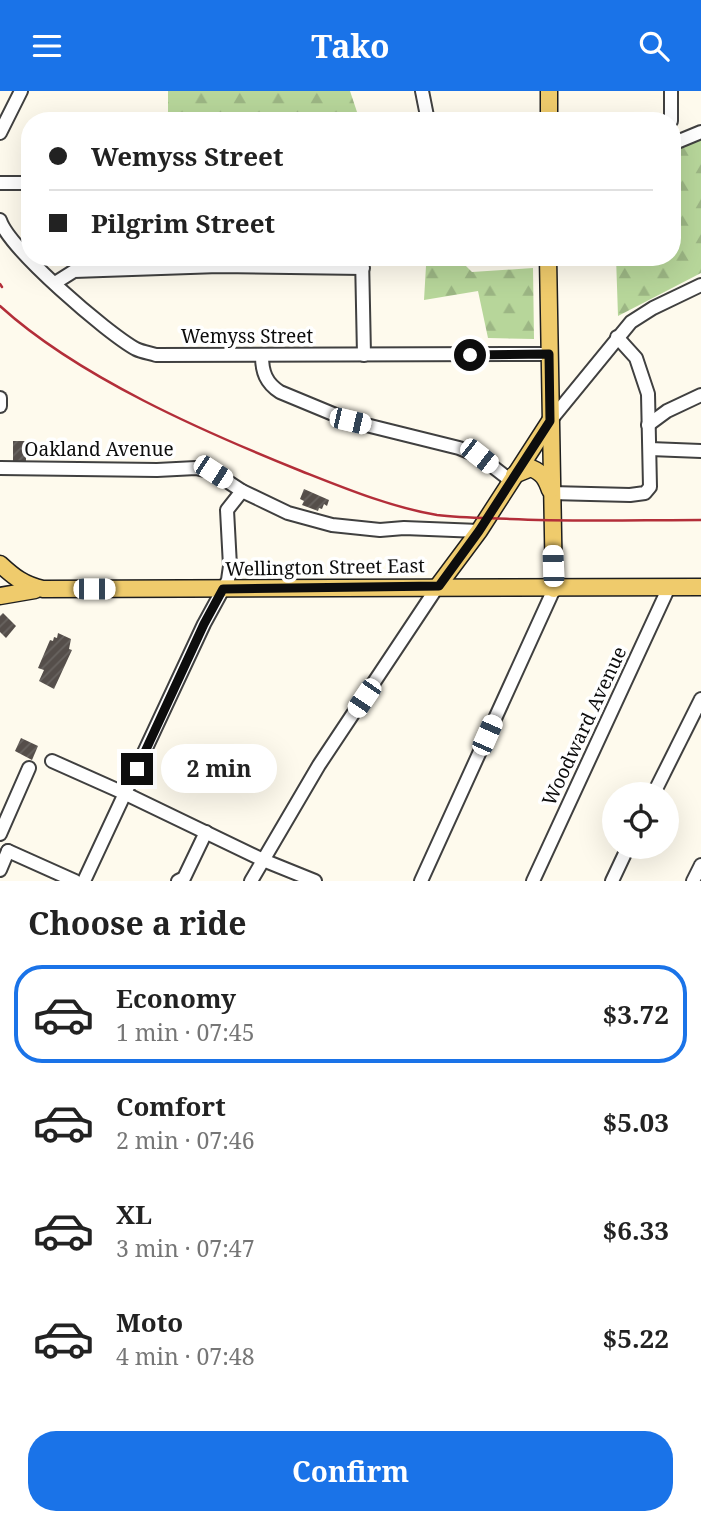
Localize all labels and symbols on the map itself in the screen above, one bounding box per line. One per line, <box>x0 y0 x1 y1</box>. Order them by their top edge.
street label: Wemyss Street <box>181 323 313 349</box>
route start <box>454 339 486 371</box>
car <box>328 406 373 436</box>
car <box>456 435 503 477</box>
street label: Oakland Avenue <box>24 436 174 462</box>
car <box>190 452 237 492</box>
car <box>542 545 565 587</box>
street label: Wellington Street East <box>225 552 425 582</box>
car <box>74 579 116 600</box>
street label: Woodward Avenue <box>536 642 632 810</box>
car <box>344 675 385 721</box>
car <box>469 712 506 758</box>
callout: 2 min <box>162 745 277 793</box>
route end <box>121 753 153 785</box>

